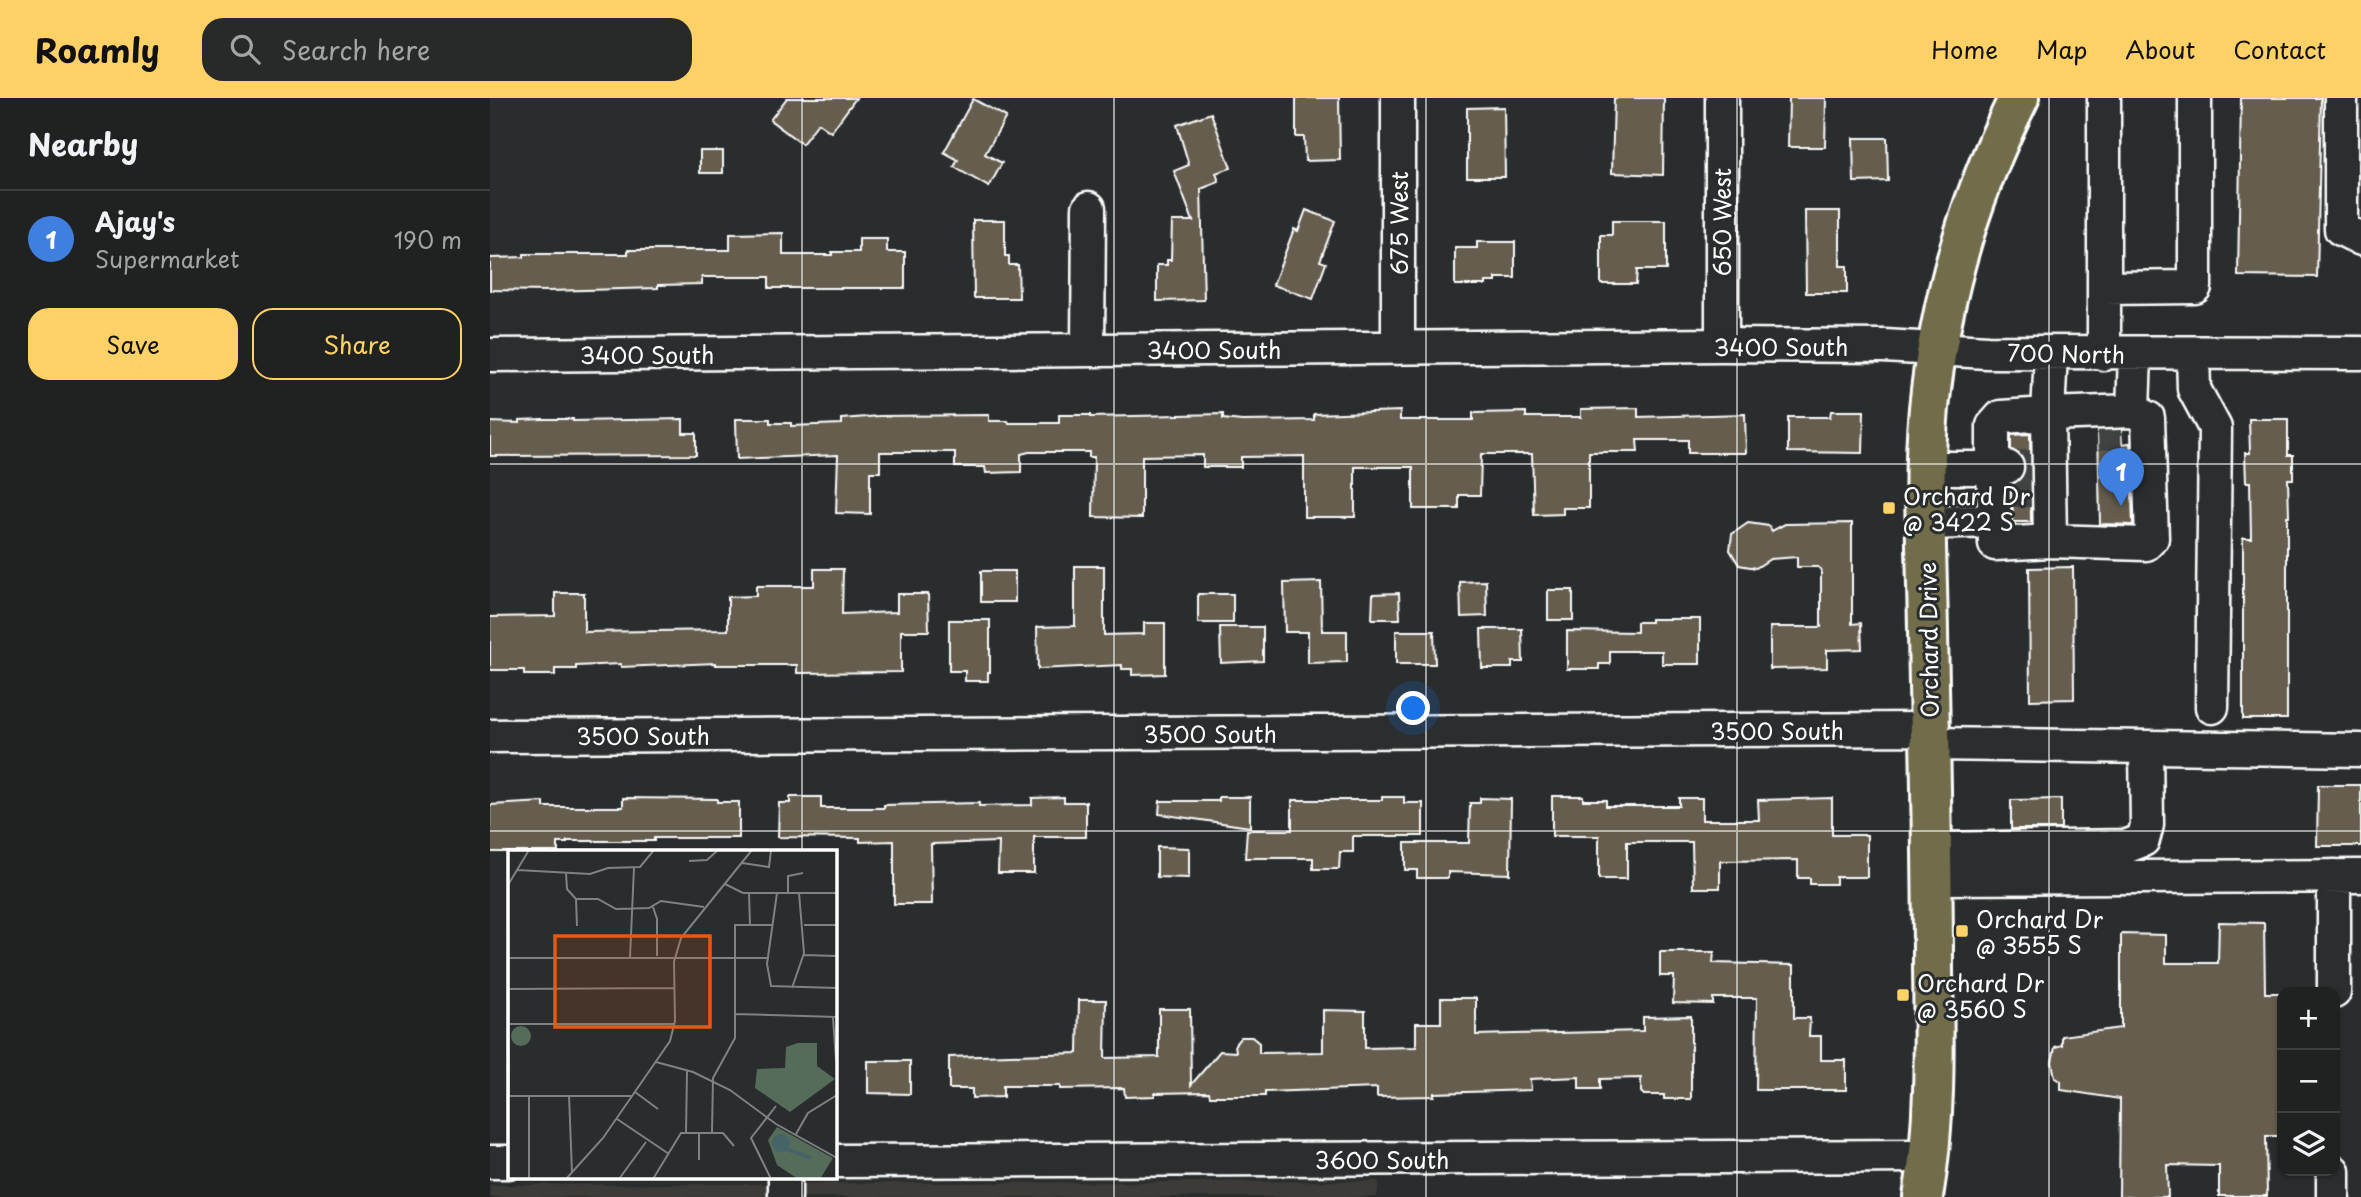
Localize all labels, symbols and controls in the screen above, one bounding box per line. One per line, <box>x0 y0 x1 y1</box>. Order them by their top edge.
search box <box>202 18 692 81</box>
text: Roamly <box>35 24 160 74</box>
icon: search <box>226 30 264 68</box>
text: Search here <box>282 30 430 69</box>
text: Home <box>1931 31 1998 67</box>
text: Map <box>2036 31 2087 67</box>
text: About <box>2125 31 2195 67</box>
text: Contact <box>2233 31 2326 67</box>
text: Nearby <box>28 121 138 166</box>
street label: 650 West <box>1704 168 1739 276</box>
street label: 675 West <box>1381 171 1416 275</box>
text: Ajay's <box>95 202 175 241</box>
text: 1 <box>46 222 57 257</box>
text: 190 m <box>394 222 462 257</box>
text: Supermarket <box>95 241 239 276</box>
button: Save <box>28 308 238 380</box>
button: Share <box>252 308 462 380</box>
street label: 3400 South <box>1714 329 1848 364</box>
street label: 3400 South <box>1147 332 1281 367</box>
street label: 700 North <box>2007 334 2125 372</box>
street label: 3400 South <box>580 337 714 372</box>
pin: 1 <box>2098 448 2144 506</box>
place label: Orchard Dr @ 3422 S <box>1903 478 2030 539</box>
marker: Orchard Dr @ 3422 S <box>1881 500 1897 516</box>
street label: Orchard Drive <box>1909 562 1947 718</box>
your location <box>1396 691 1430 725</box>
street label: 3500 South <box>1710 713 1844 748</box>
street label: 3500 South <box>1143 716 1277 751</box>
street label: 3500 South <box>576 718 710 753</box>
inset map <box>508 850 836 1180</box>
place label: Orchard Dr @ 3555 S <box>1976 901 2103 962</box>
marker: Orchard Dr @ 3555 S <box>1954 923 1970 939</box>
place label: Orchard Dr @ 3560 S <box>1917 965 2044 1026</box>
marker: Orchard Dr @ 3560 S <box>1895 987 1911 1003</box>
map controls <box>2277 987 2340 1176</box>
button: + <box>2277 987 2340 1050</box>
button: − <box>2277 1050 2340 1113</box>
button: layers <box>2277 1113 2340 1176</box>
street label: 3600 South <box>1315 1142 1449 1177</box>

